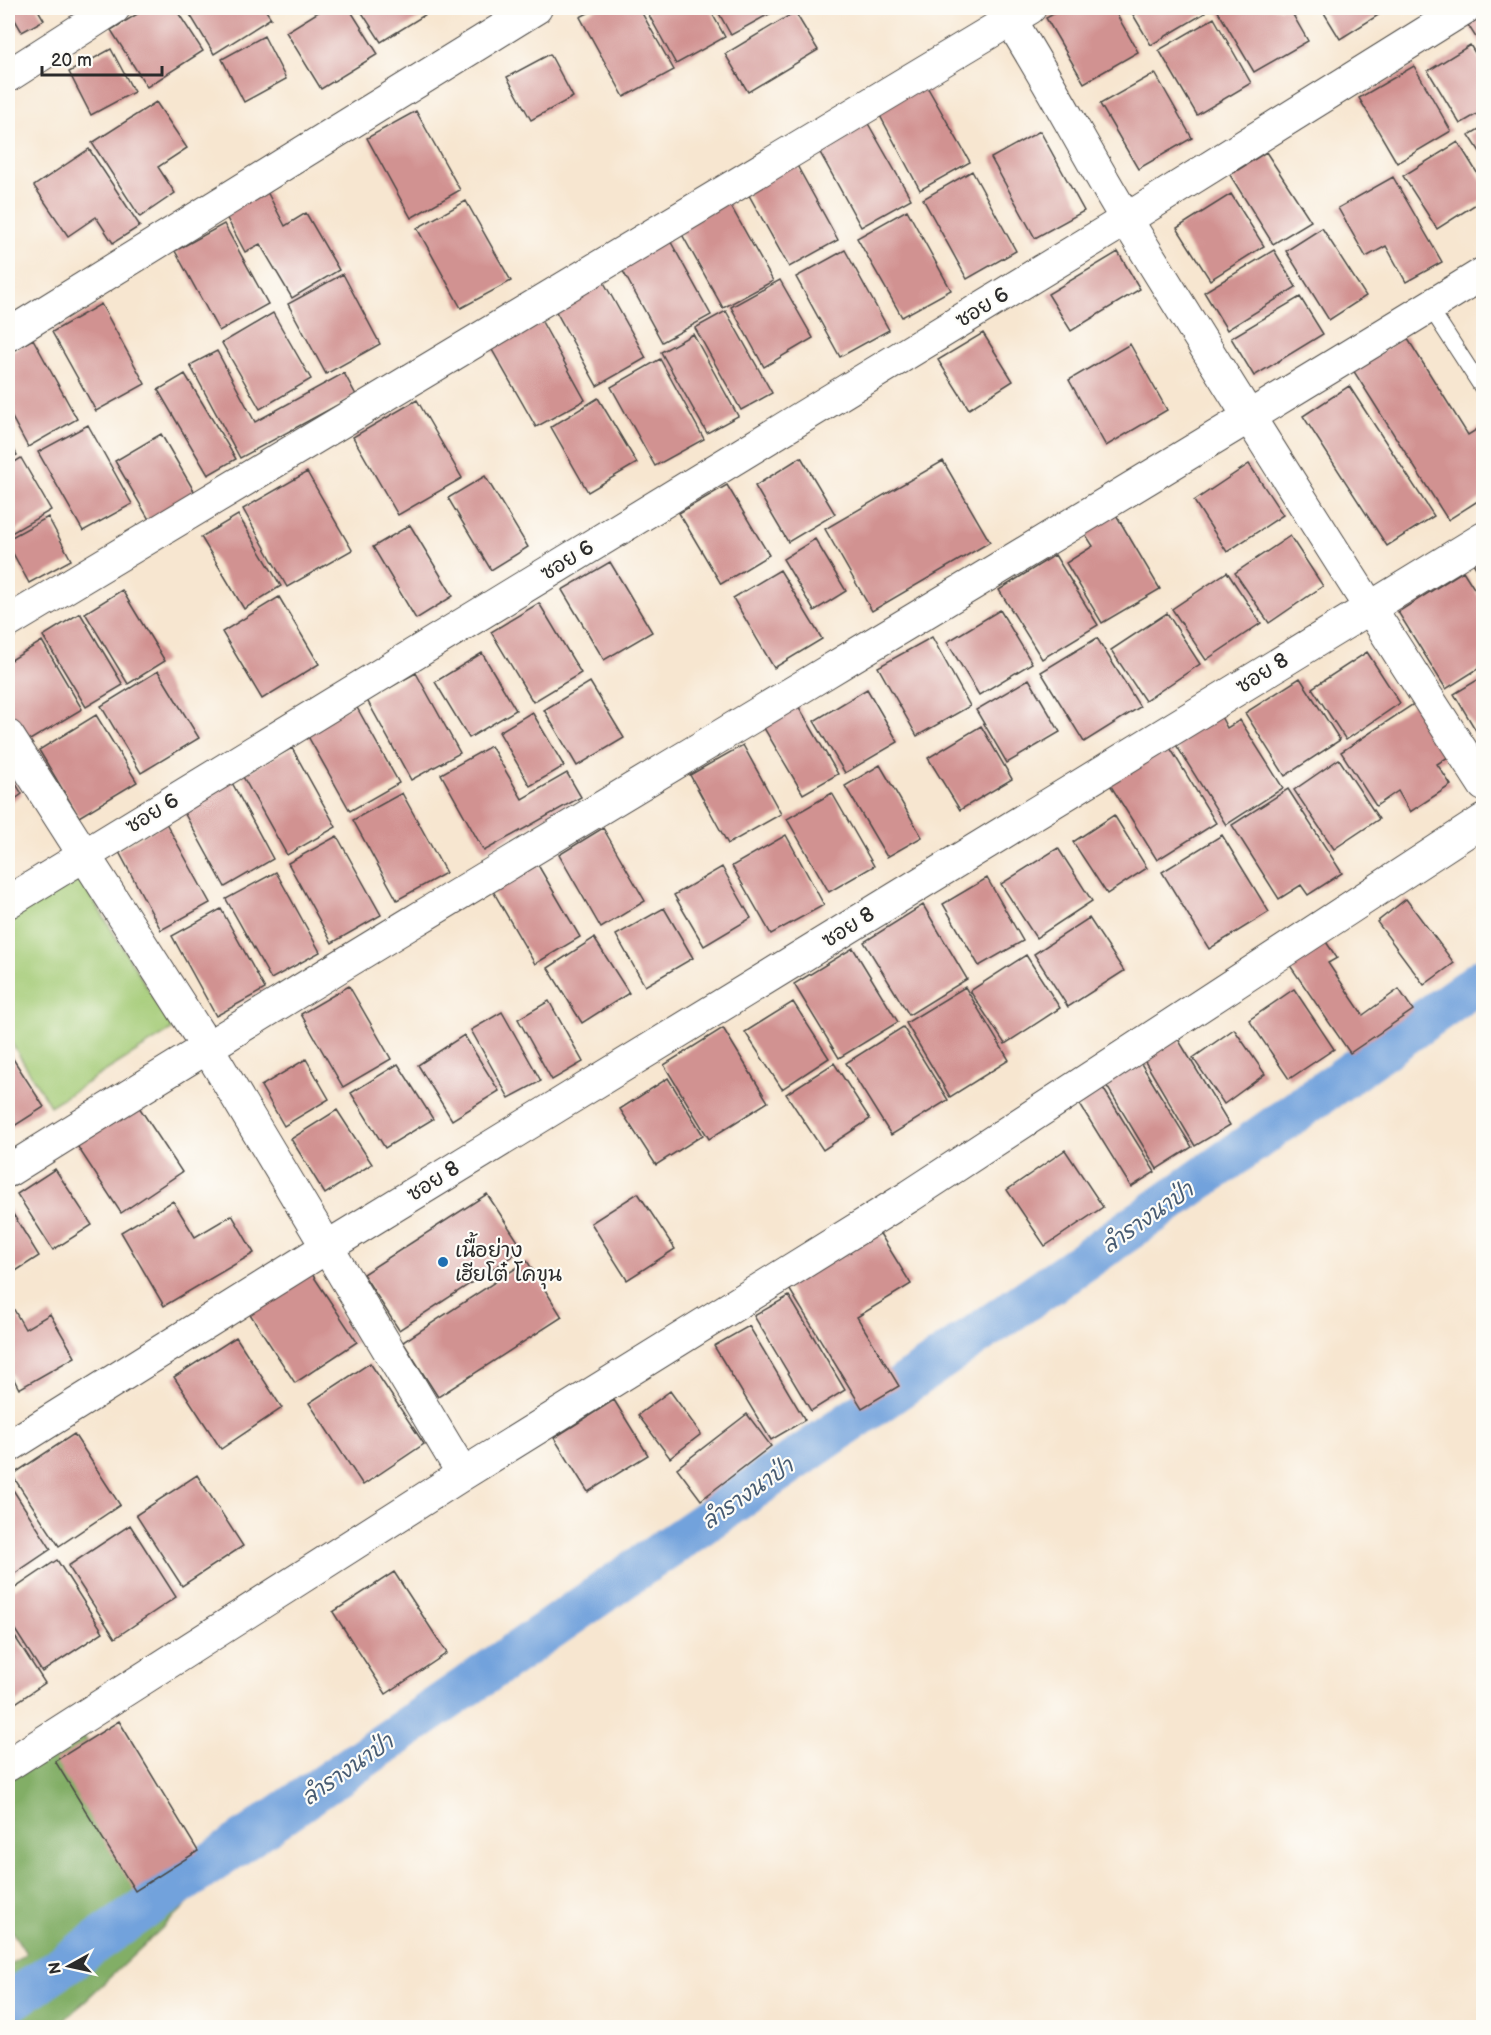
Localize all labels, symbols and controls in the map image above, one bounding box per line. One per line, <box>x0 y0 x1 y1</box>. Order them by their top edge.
scale bar <box>42 39 162 77</box>
text: 20 m <box>51 50 92 71</box>
street label: ซอย 6 <box>951 282 1014 333</box>
street label: ซอย 6 <box>536 535 599 586</box>
street label: ซอย 8 <box>1231 648 1293 699</box>
street label: ซอย 6 <box>121 788 184 839</box>
street label: ซอย 8 <box>817 902 879 953</box>
street label: ซอย 8 <box>402 1156 464 1207</box>
water label: ลำรางนาป่า <box>1096 1175 1200 1260</box>
place label: เนื้อย่าง เฮียโต๋ โคขุน <box>455 1231 562 1290</box>
marker: เนื้อย่าง เฮียโต๋ โคขุน <box>436 1255 450 1269</box>
water label: ลำรางนาป่า <box>696 1451 800 1536</box>
water label: ลำรางนาป่า <box>296 1727 400 1812</box>
north arrow <box>39 1936 99 1996</box>
text: N <box>45 1961 66 1975</box>

